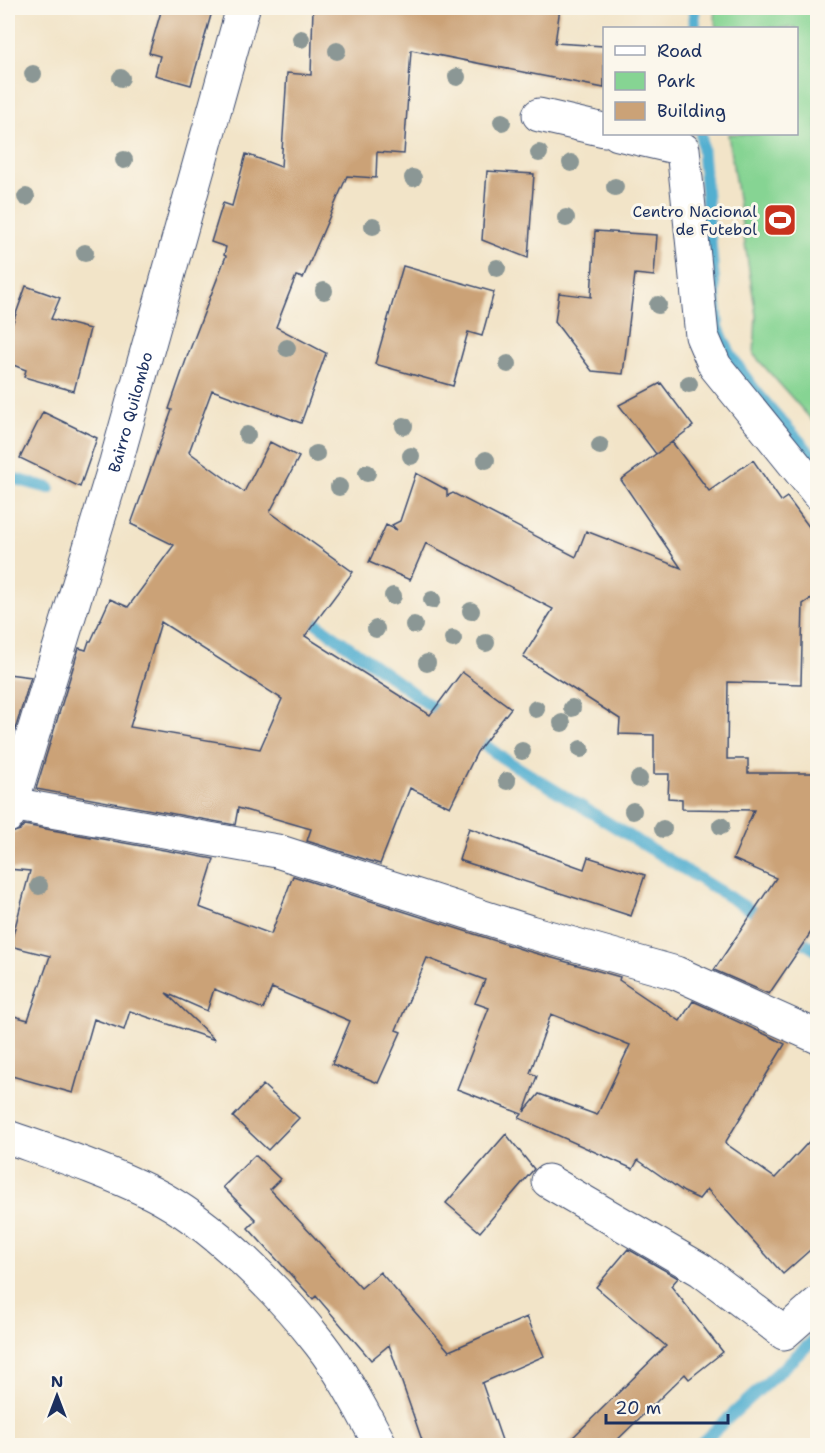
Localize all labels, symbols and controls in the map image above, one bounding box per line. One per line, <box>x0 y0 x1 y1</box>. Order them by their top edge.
legend <box>603 27 798 135</box>
text: Road <box>657 39 702 63</box>
text: Park <box>657 69 696 93</box>
text: Building <box>657 99 726 123</box>
place label: Centro Nacional de Futebol <box>632 201 757 240</box>
sports icon: Centro Nacional de Futebol <box>762 202 798 238</box>
street label: Bairro Quilombo <box>103 349 157 475</box>
north arrow <box>27 1366 87 1426</box>
text: N <box>51 1371 63 1392</box>
scale bar <box>606 1387 728 1425</box>
text: 20 m <box>615 1396 661 1420</box>

